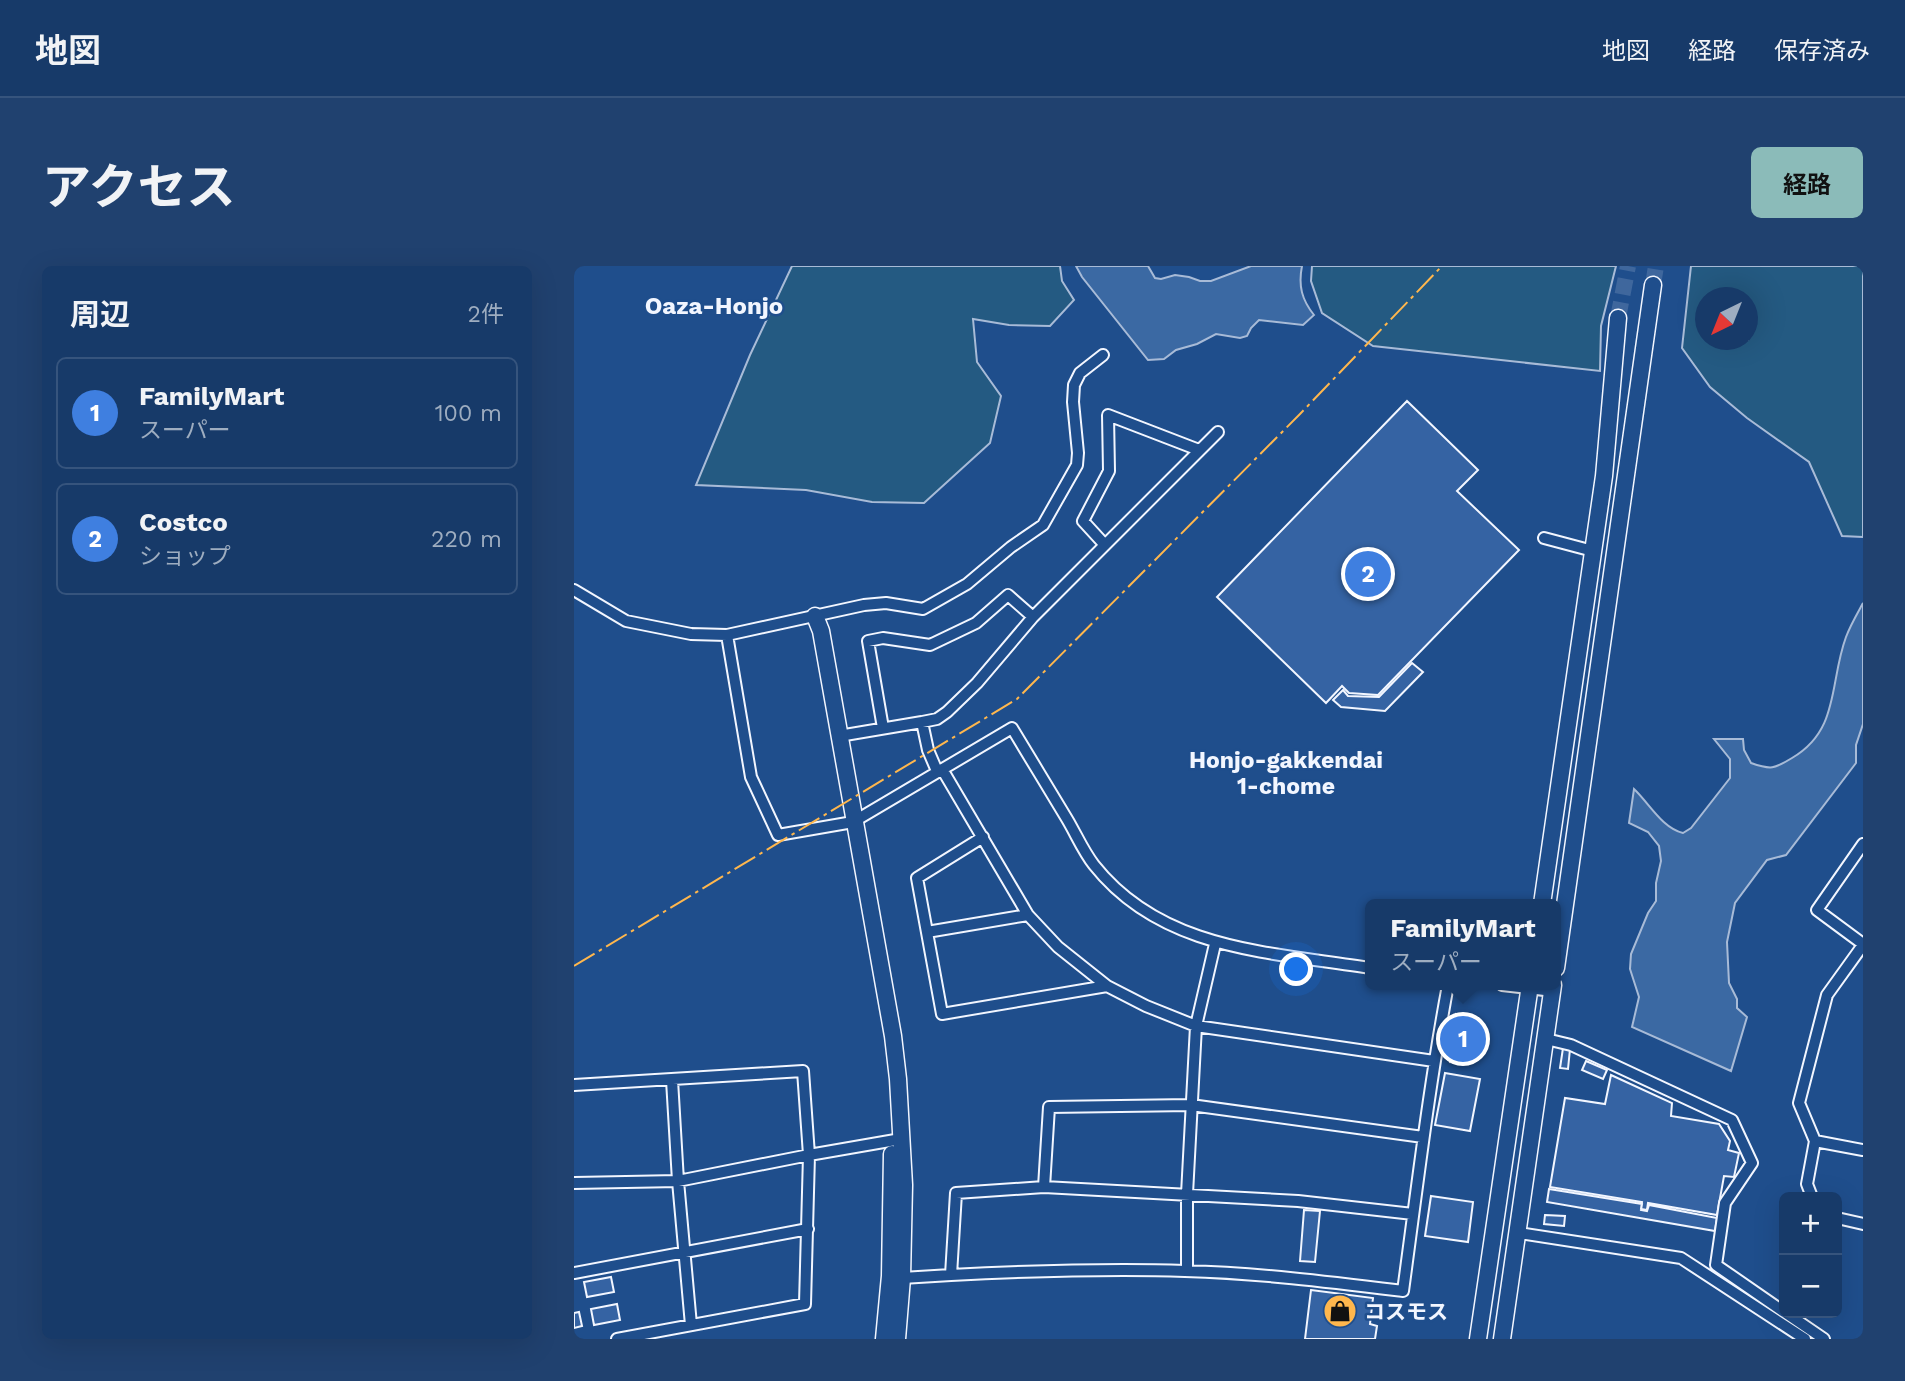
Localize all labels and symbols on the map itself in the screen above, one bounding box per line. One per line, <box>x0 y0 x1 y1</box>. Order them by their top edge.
north arrow <box>1695 287 1758 350</box>
district label: Oaza-Honjo <box>645 292 783 320</box>
pin: 2 <box>1345 548 1391 600</box>
district label: Honjo-gakkendai 1-chome <box>1189 747 1383 800</box>
your location <box>1279 952 1313 986</box>
pin: 1 <box>1440 1013 1486 1065</box>
shop icon: コスモス <box>1321 1292 1359 1330</box>
place label: コスモス <box>1364 1299 1448 1324</box>

